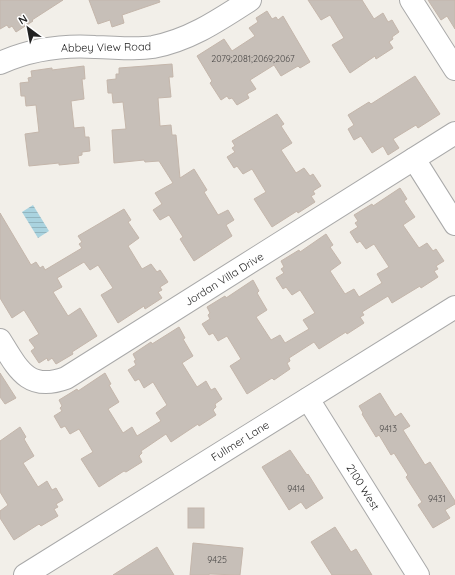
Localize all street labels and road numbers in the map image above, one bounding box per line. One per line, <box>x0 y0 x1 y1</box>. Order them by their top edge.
street label: Abbey View Road <box>61 39 151 55</box>
street label: Jordan Villa Drive <box>182 249 266 309</box>
street label: Fullmer Lane <box>208 418 272 464</box>
street label: 2100 West <box>343 461 383 513</box>

